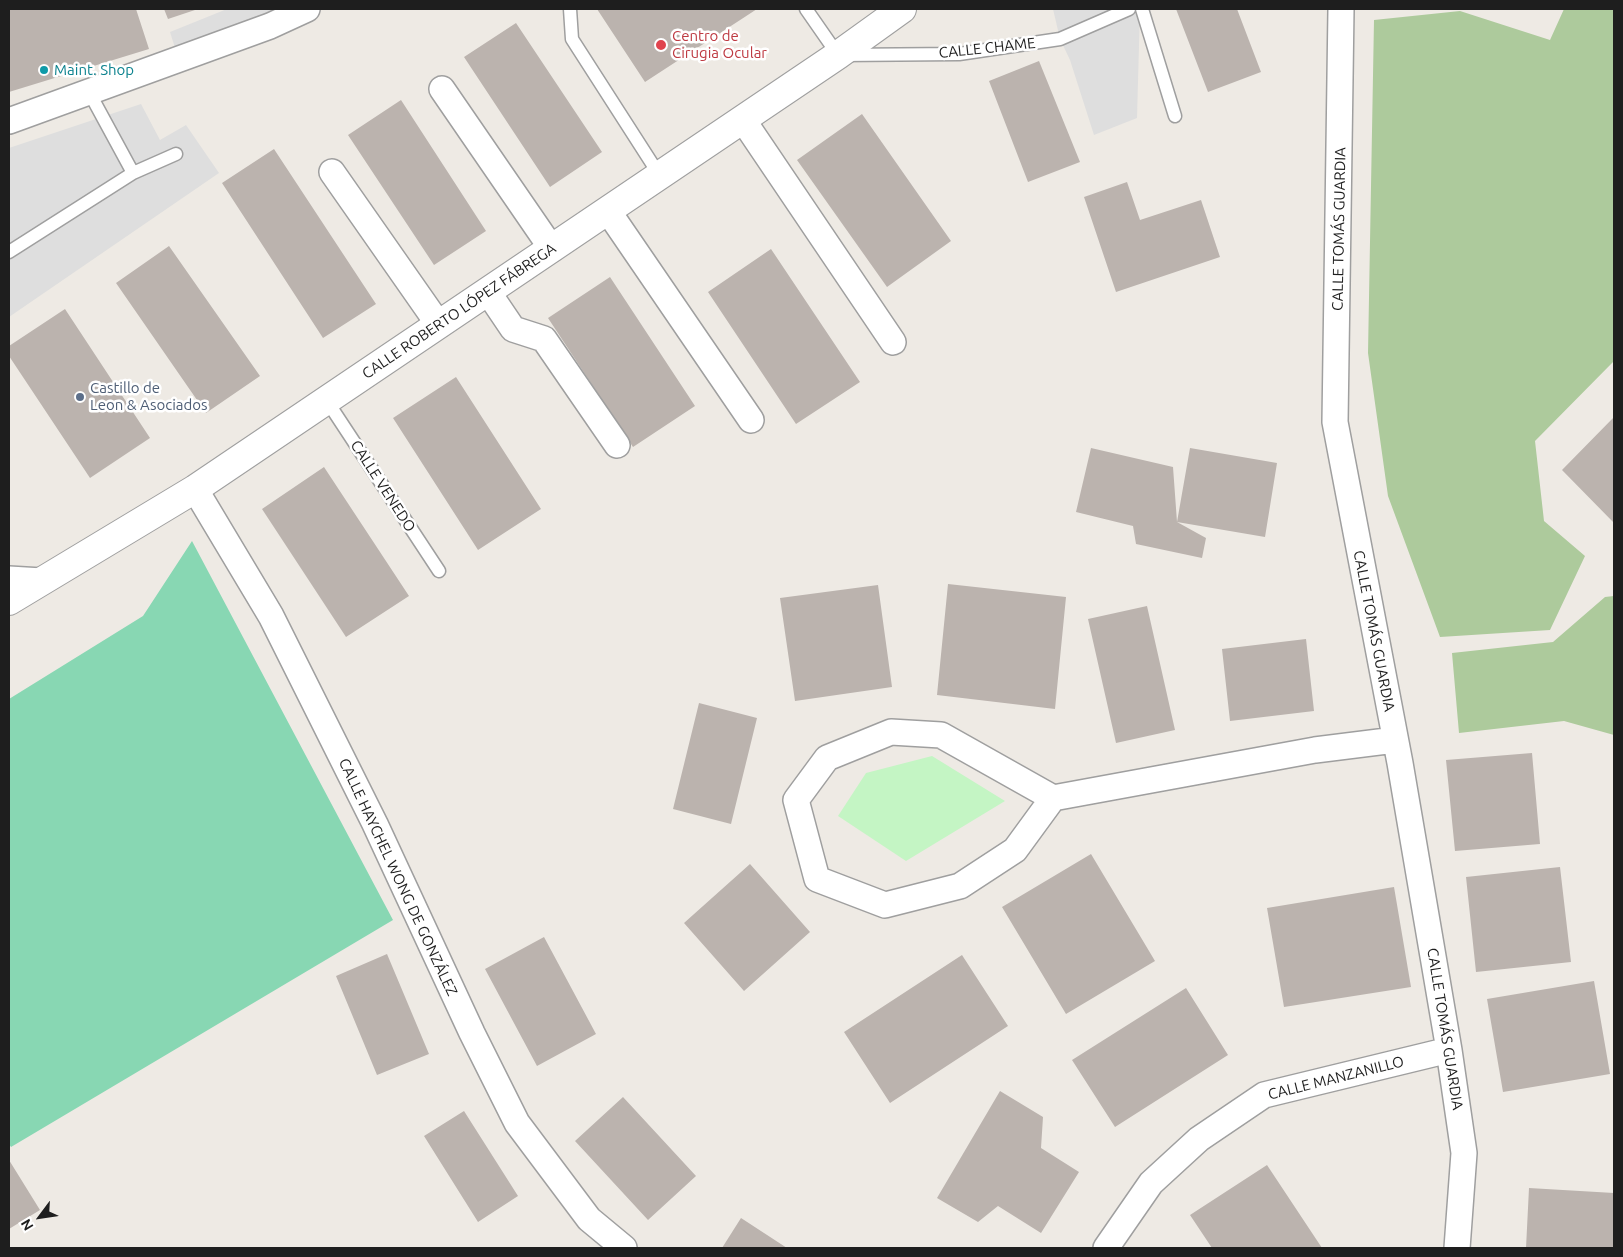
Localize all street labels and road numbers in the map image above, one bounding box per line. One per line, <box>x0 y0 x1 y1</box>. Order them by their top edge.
street label: CALLE CHAME <box>938 34 1036 62</box>
street label: CALLE TOMÁS GUARDIA <box>1329 147 1349 311</box>
street label: CALLE ROBERTO LÓPEZ FÁBREGA <box>359 239 559 383</box>
street label: CALLE VENEDO <box>347 437 419 535</box>
street label: CALLE TOMÁS GUARDIA <box>1350 549 1398 713</box>
street label: CALLE HAYCHEL WONG DE GONZÁLEZ <box>335 755 461 999</box>
street label: CALLE TOMÁS GUARDIA <box>1423 947 1467 1111</box>
street label: CALLE MANZANILLO <box>1266 1052 1406 1104</box>

